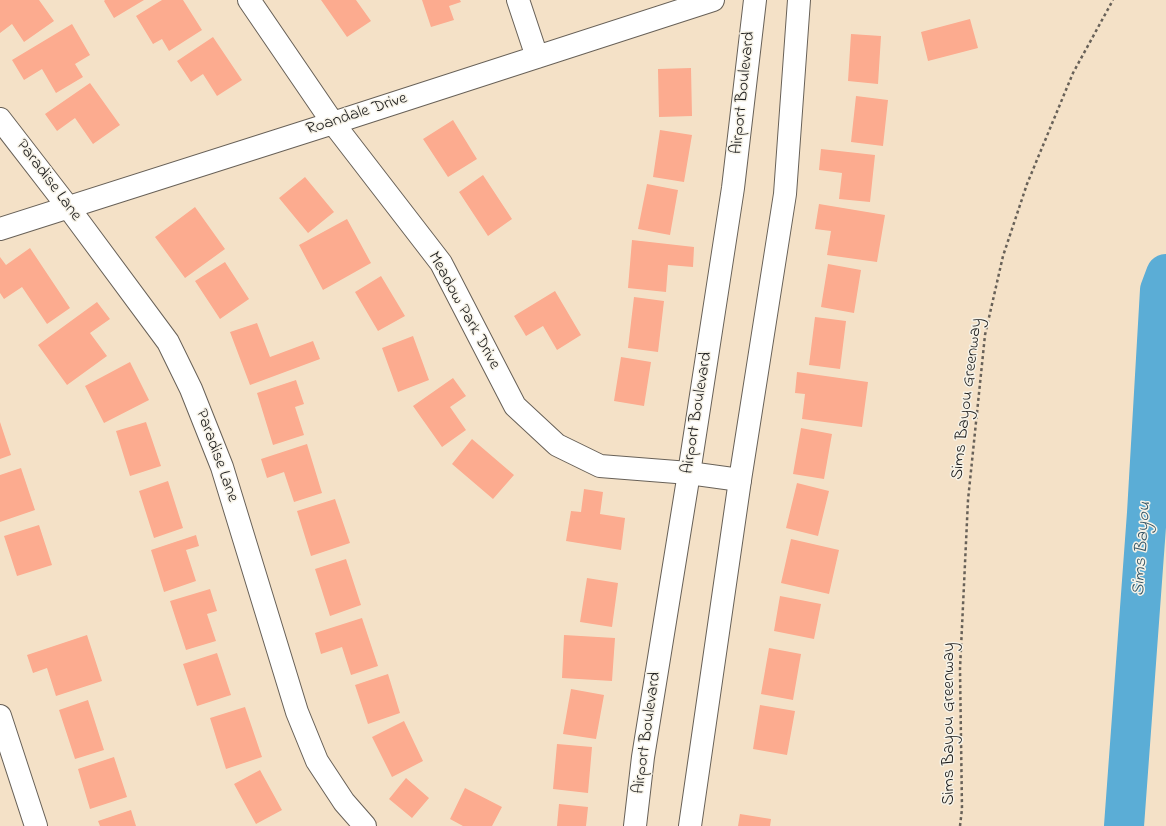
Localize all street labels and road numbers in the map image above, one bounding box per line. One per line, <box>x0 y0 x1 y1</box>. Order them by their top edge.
street label: Airport Boulevard <box>727 31 761 155</box>
street label: Roandale Drive <box>304 89 410 141</box>
street label: Paradise Lane <box>11 136 85 226</box>
street label: Meadow Park Drive <box>422 249 504 373</box>
street label: Sims Bayou Greenway <box>948 317 988 481</box>
street label: Airport Boulevard <box>678 351 718 475</box>
street label: Paradise Lane <box>190 407 242 505</box>
street label: Sims Bayou Greenway <box>940 643 960 805</box>
street label: Airport Boulevard <box>629 671 667 795</box>

